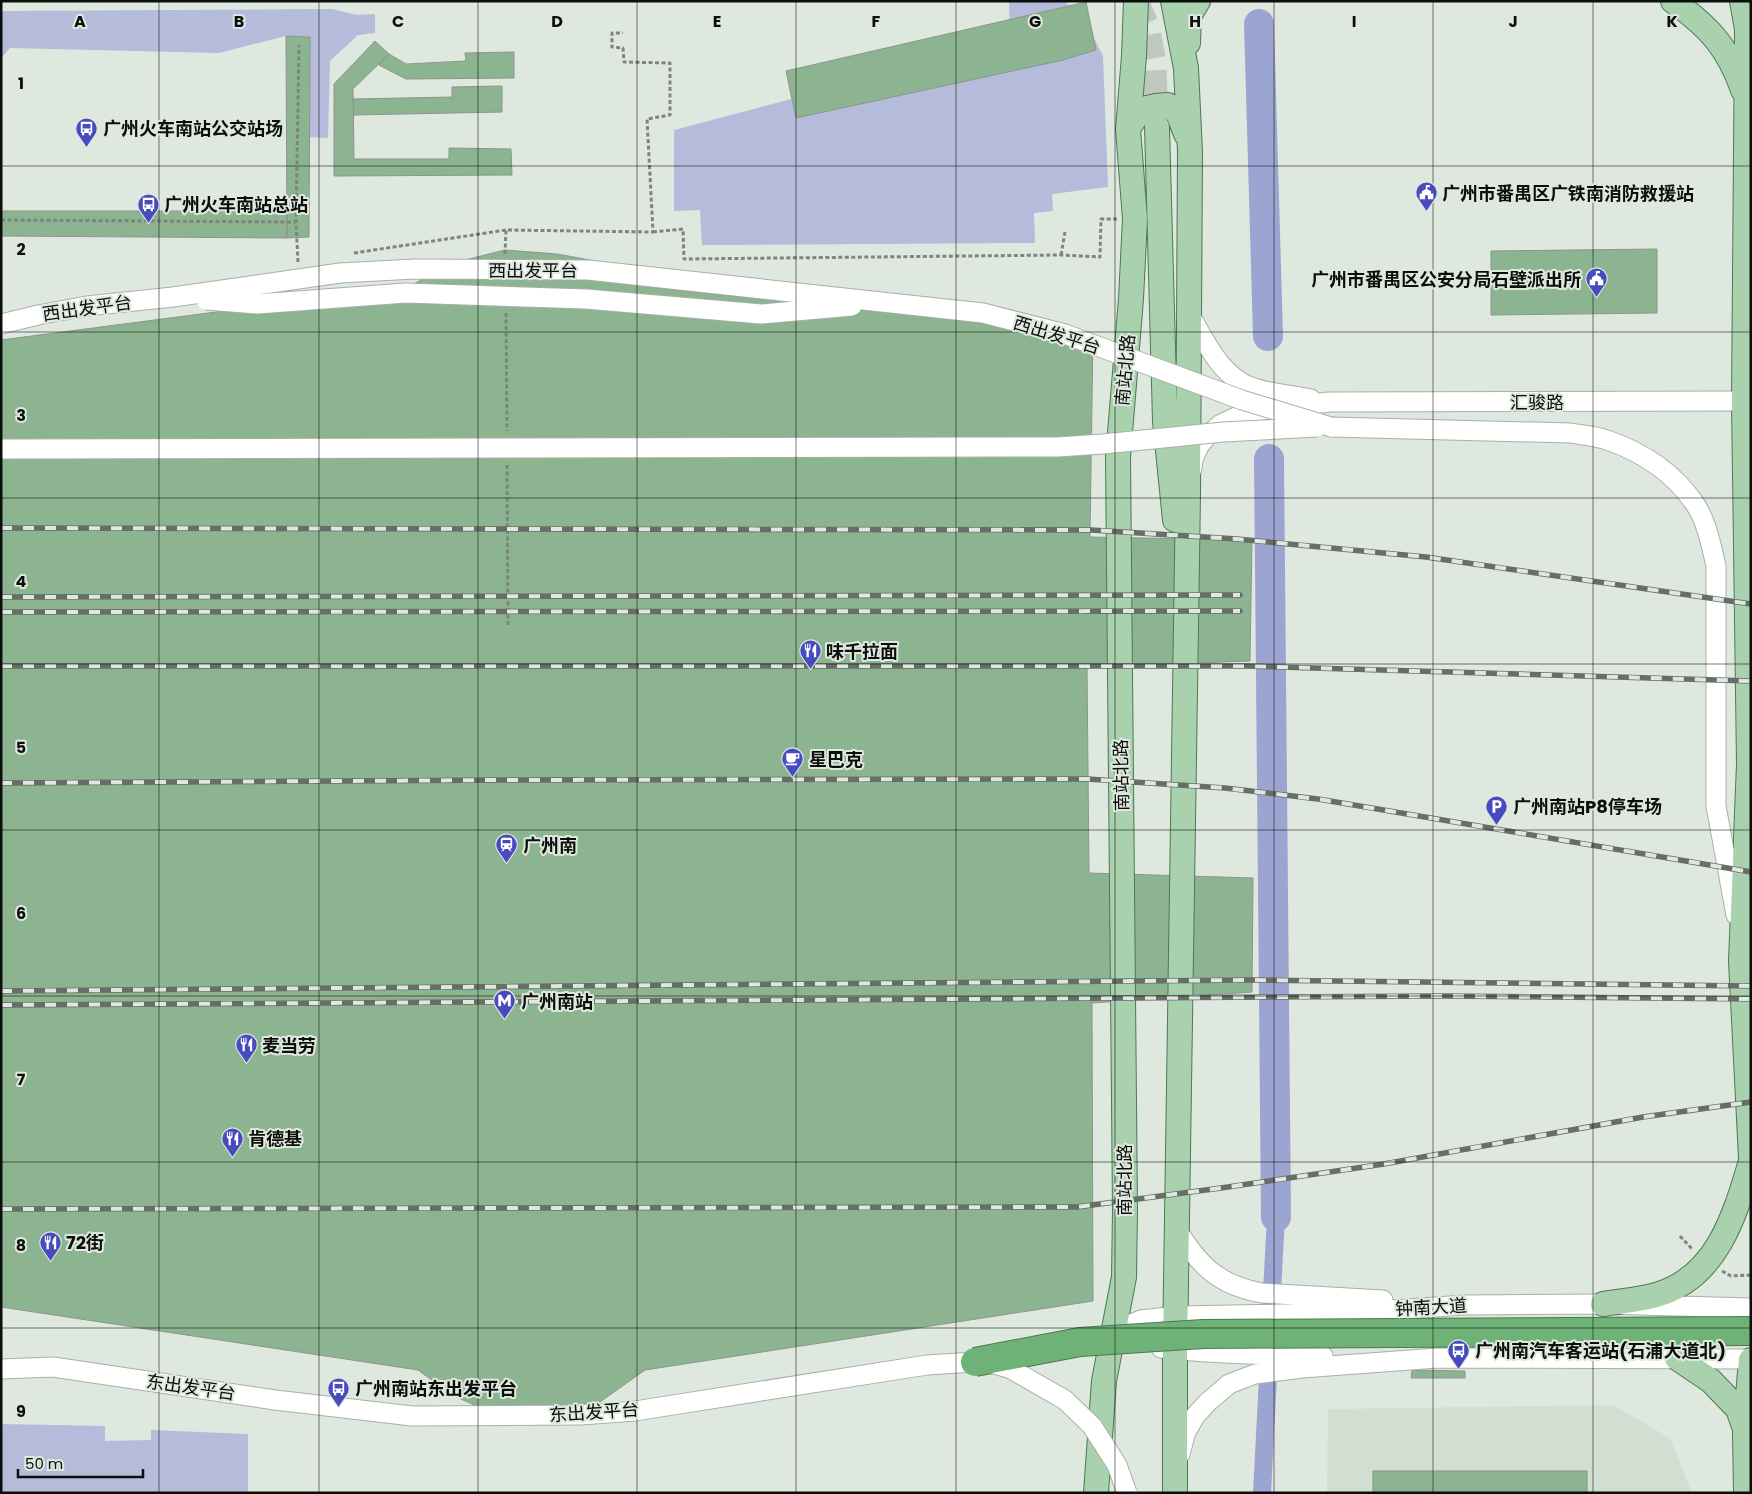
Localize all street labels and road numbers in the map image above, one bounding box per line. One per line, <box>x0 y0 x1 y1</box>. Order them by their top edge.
street label: 西出发平台 <box>488 258 578 283</box>
street label: 西出发平台 <box>41 289 133 327</box>
street label: 西出发平台 <box>1010 310 1104 360</box>
street label: 南站北路 <box>1109 333 1141 407</box>
street label: 汇骏路 <box>1510 390 1564 415</box>
street label: 南站北路 <box>1108 739 1134 811</box>
street label: 南站北路 <box>1112 1144 1137 1216</box>
street label: 钟南大道 <box>1394 1293 1468 1321</box>
street label: 东出发平台 <box>145 1368 237 1406</box>
street label: 东出发平台 <box>548 1396 640 1428</box>

